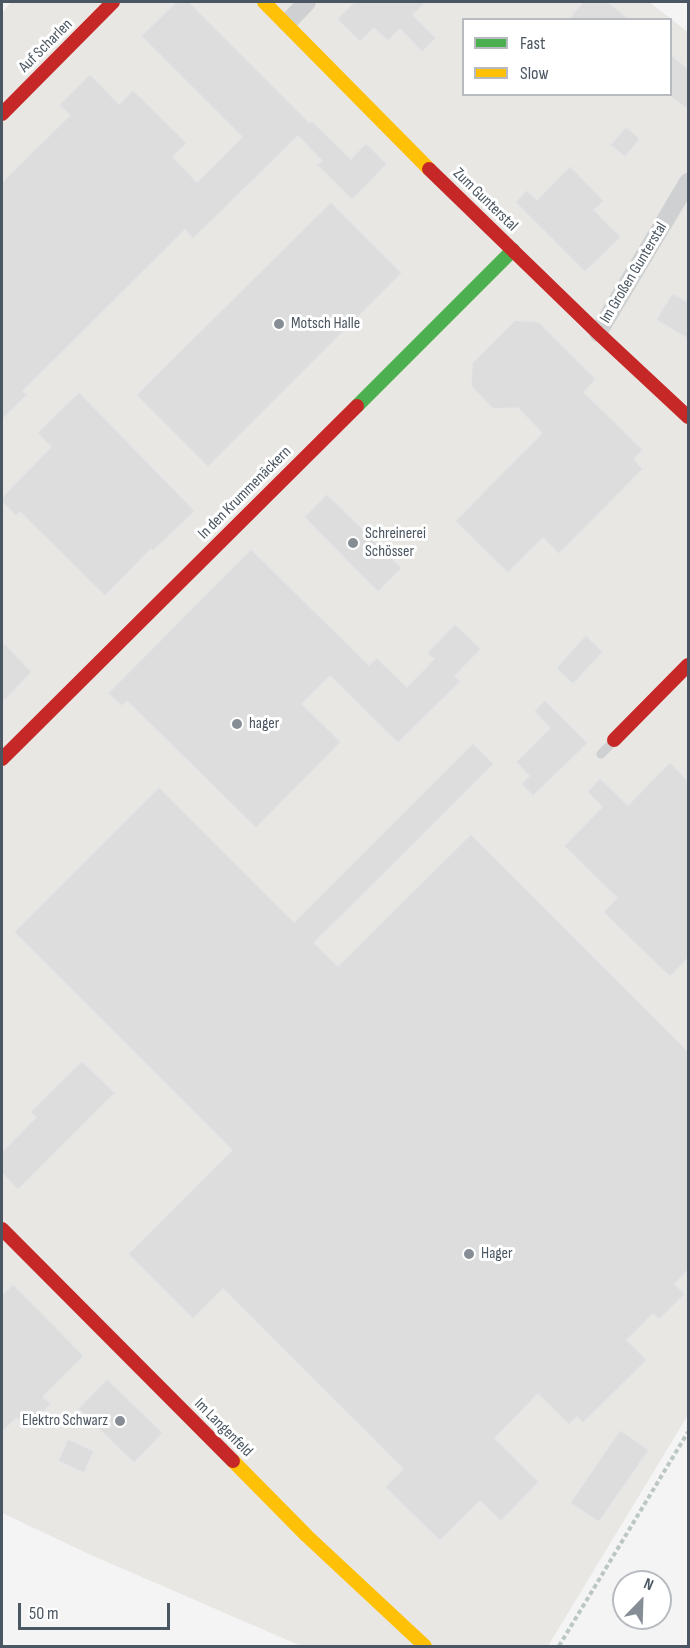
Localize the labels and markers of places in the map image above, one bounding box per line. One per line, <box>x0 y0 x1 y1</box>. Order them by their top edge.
place label: Motsch Halle <box>291 314 360 334</box>
marker: Motsch Halle <box>272 317 286 331</box>
place label: Schreinerei Schösser <box>365 524 426 562</box>
marker: Schreinerei Schösser <box>346 536 360 550</box>
place label: hager <box>249 714 279 734</box>
marker: hager <box>230 717 244 731</box>
place label: Hager <box>481 1244 513 1264</box>
marker: Hager <box>462 1247 476 1261</box>
place label: Elektro Schwarz <box>22 1411 108 1431</box>
marker: Elektro Schwarz <box>113 1414 127 1428</box>

